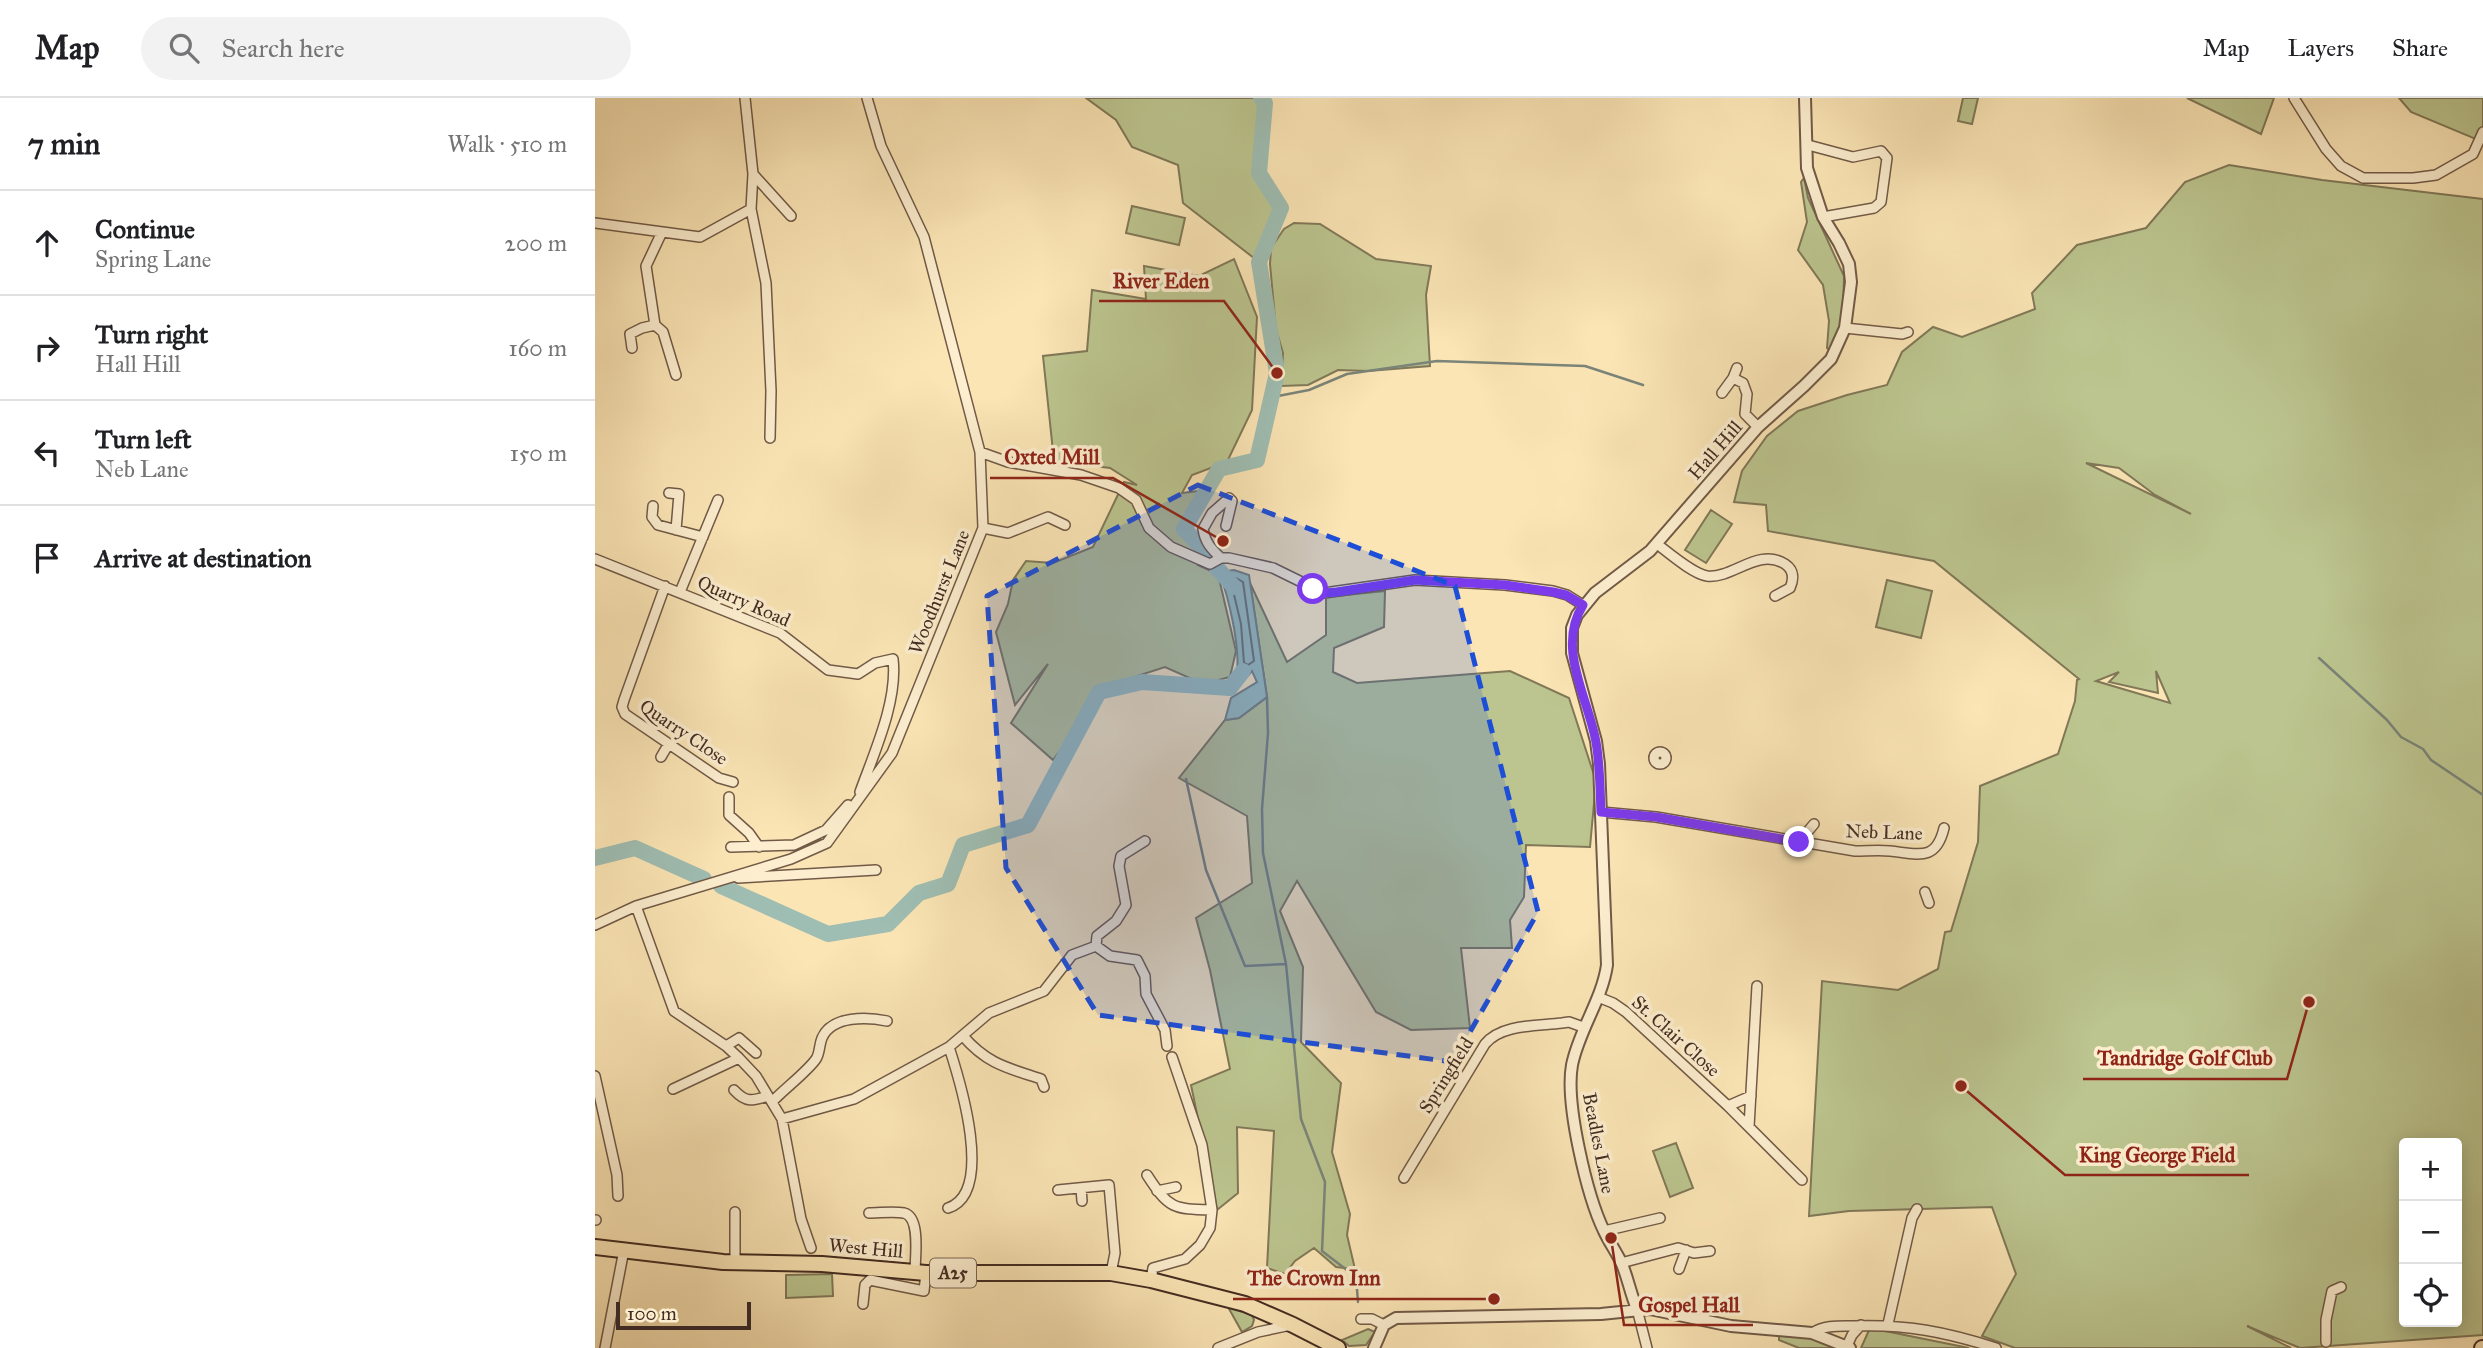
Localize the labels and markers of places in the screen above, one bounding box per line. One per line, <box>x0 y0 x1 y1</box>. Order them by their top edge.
callout: River Eden <box>1099 259 1224 301</box>
callout: Oxted Mill <box>990 436 1113 478</box>
callout: Tandridge Golf Club <box>2083 1037 2287 1079</box>
callout: King George Field <box>2065 1133 2249 1175</box>
callout: The Crown Inn <box>1233 1257 1394 1299</box>
callout: Gospel Hall <box>1624 1283 1753 1325</box>

